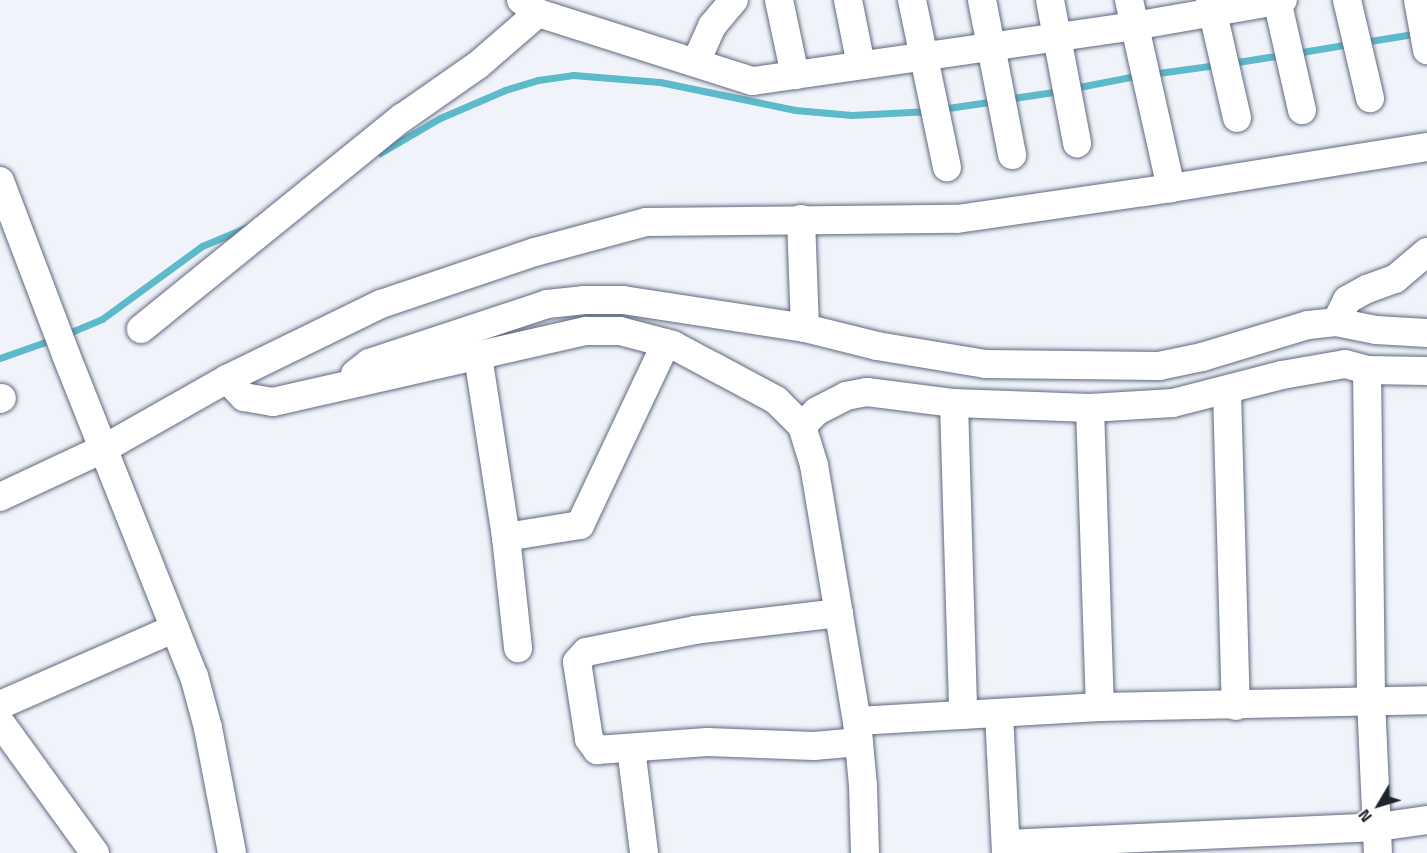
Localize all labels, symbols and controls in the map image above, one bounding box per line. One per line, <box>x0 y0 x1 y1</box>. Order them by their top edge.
north arrow <box>1349 775 1409 835</box>
text: N <box>1352 804 1378 828</box>

